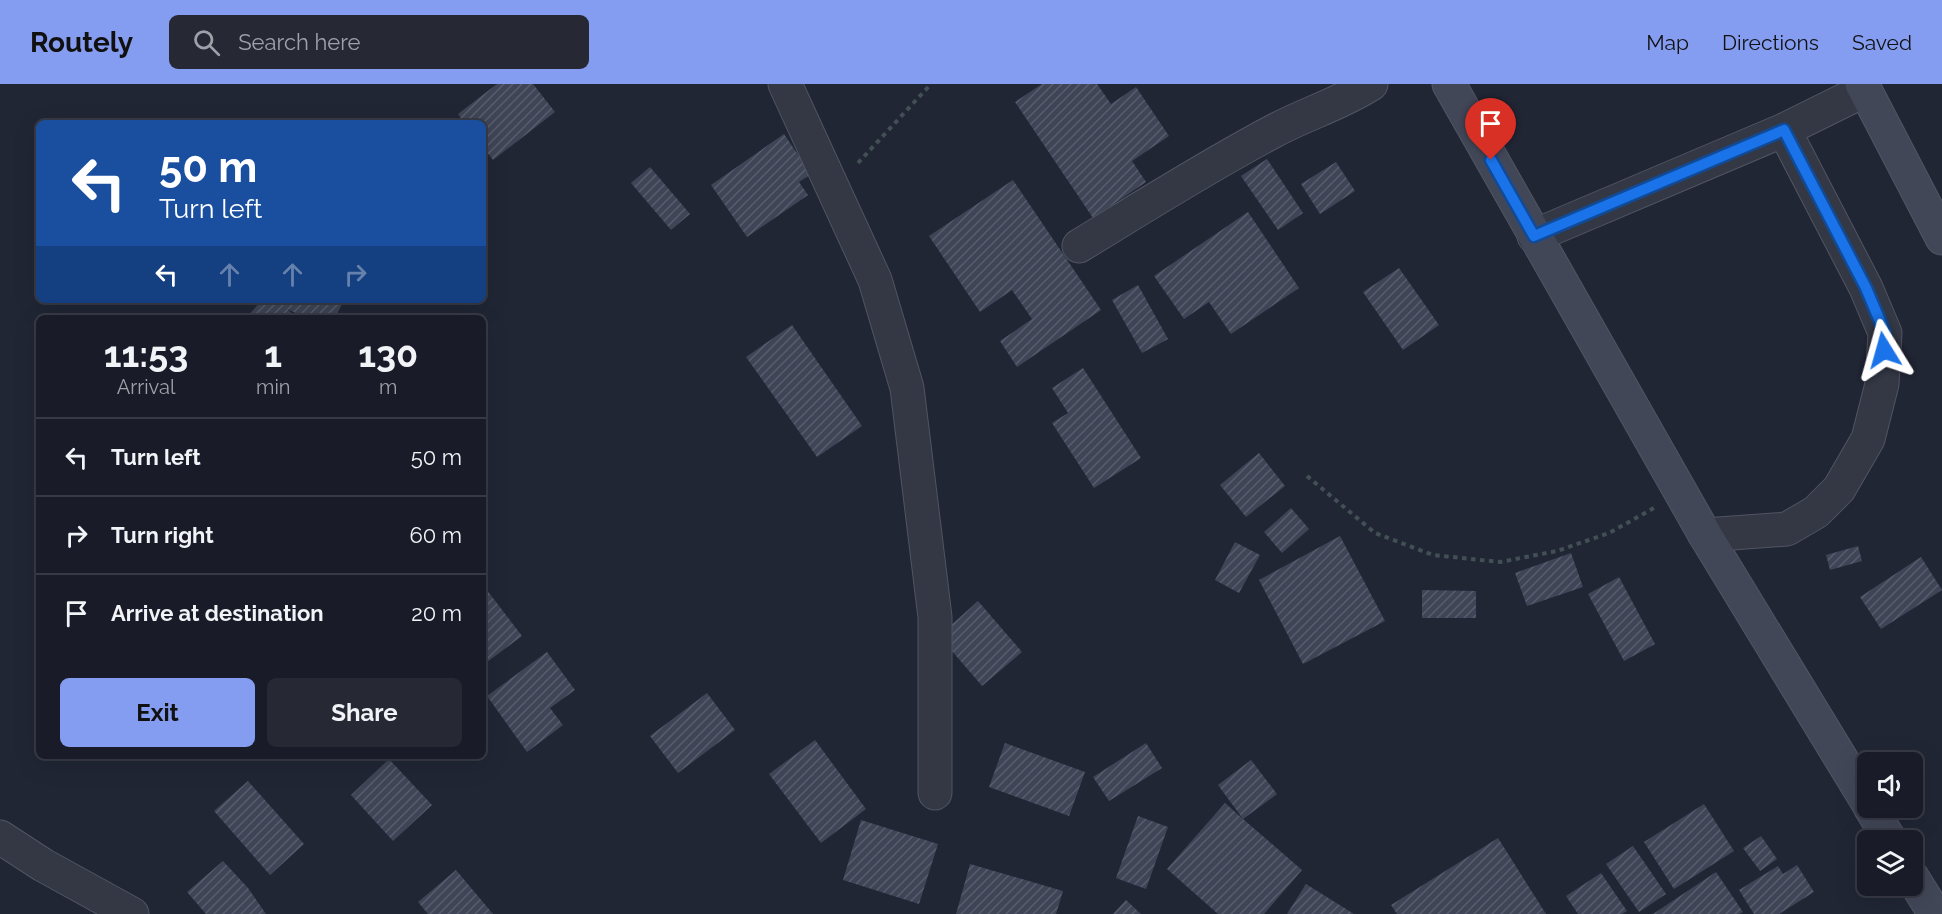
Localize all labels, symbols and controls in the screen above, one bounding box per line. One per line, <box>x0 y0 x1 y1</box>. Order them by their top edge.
search box <box>169 15 589 69</box>
text: Routely <box>30 26 133 59</box>
icon: search <box>190 26 223 59</box>
text: Search here <box>238 29 360 55</box>
text: Map <box>1646 30 1689 55</box>
text: Directions <box>1722 30 1819 55</box>
text: Saved <box>1852 30 1912 55</box>
pin <box>1465 98 1516 160</box>
icon: arrive <box>1474 107 1507 140</box>
text: 50 m <box>159 143 257 192</box>
icon: left <box>60 144 138 222</box>
text: Turn left <box>159 193 262 224</box>
icon: left <box>150 258 183 291</box>
icon: ahead <box>213 258 246 291</box>
icon: ahead <box>276 258 309 291</box>
icon: right <box>339 258 372 291</box>
position arrow <box>1852 318 1916 382</box>
text: 11:53 <box>104 333 188 375</box>
text: 1 <box>264 333 282 375</box>
text: 130 <box>358 333 418 375</box>
text: Arrival <box>117 375 175 399</box>
text: min <box>256 375 290 399</box>
text: m <box>379 375 397 399</box>
icon: left <box>60 441 93 474</box>
text: Turn left <box>111 444 201 470</box>
text: 50 m <box>411 444 462 470</box>
icon: right <box>60 519 93 552</box>
text: Turn right <box>111 522 214 548</box>
text: 60 m <box>409 522 462 548</box>
icon: arrive <box>60 597 93 630</box>
text: Arrive at destination <box>111 600 324 626</box>
text: 20 m <box>411 600 462 626</box>
button: Exit <box>60 678 255 747</box>
button: Share <box>267 678 462 747</box>
map controls <box>1857 752 1923 896</box>
button: sound <box>1857 752 1923 818</box>
button: layers <box>1857 830 1923 896</box>

